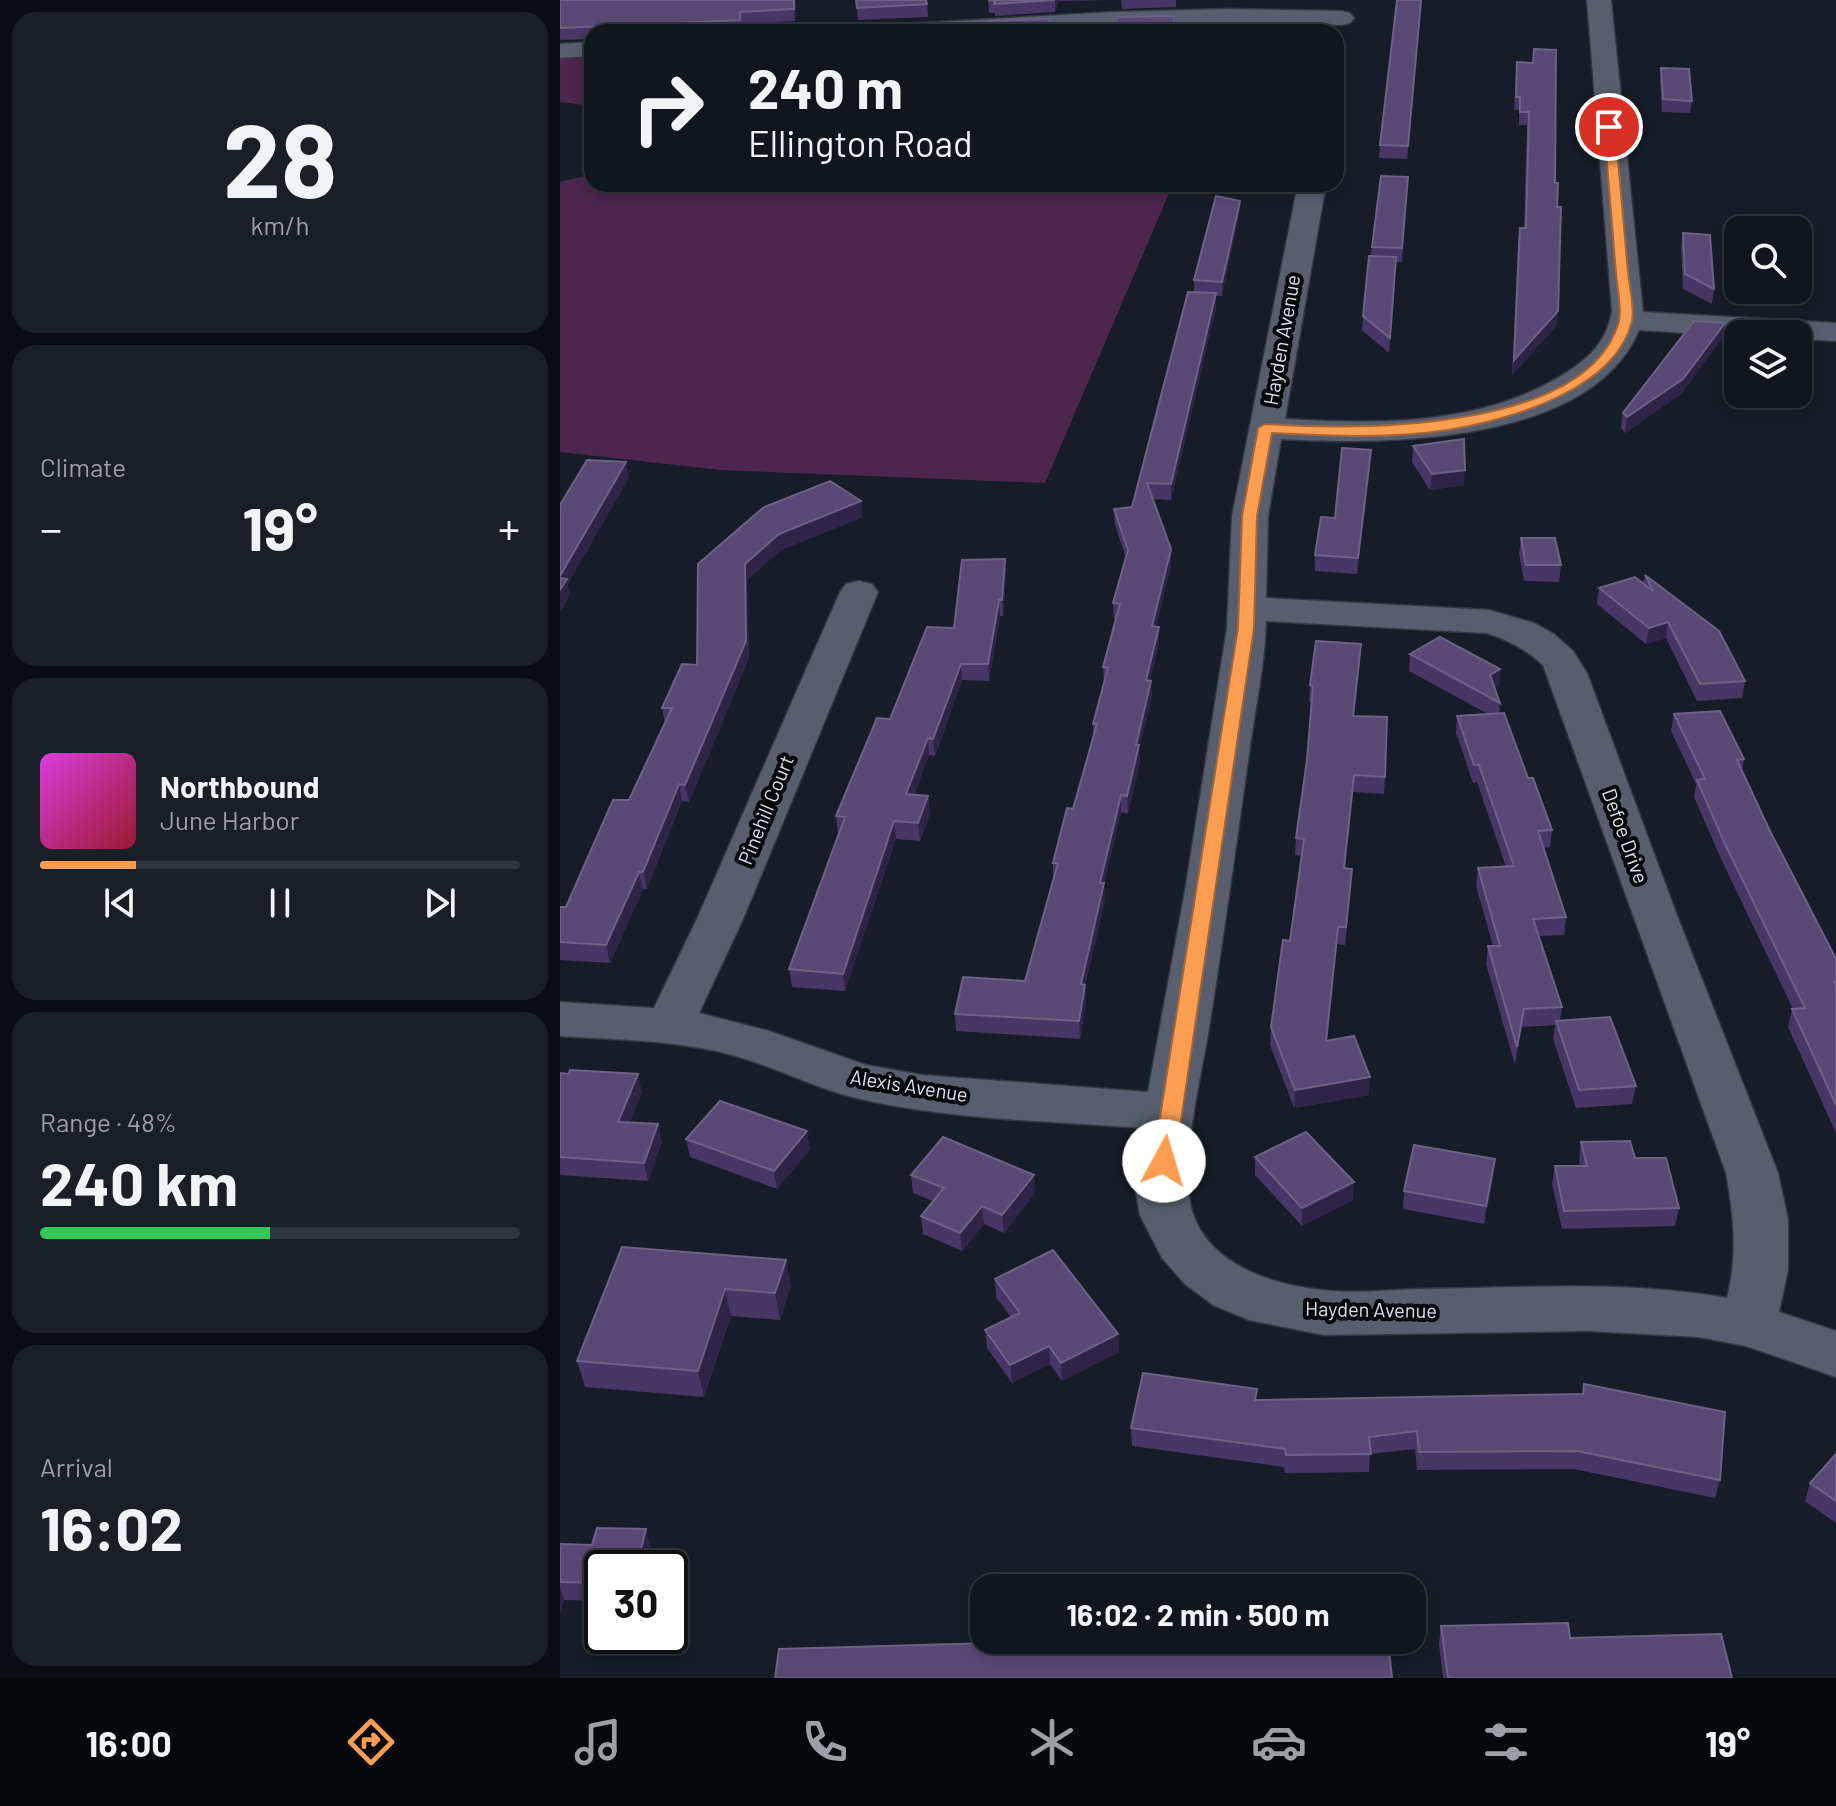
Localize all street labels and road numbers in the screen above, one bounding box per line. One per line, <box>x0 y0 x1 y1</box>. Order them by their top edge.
street label: Hayden Avenue <box>1258 273 1304 407</box>
street label: Pinehill Court <box>732 751 798 868</box>
street label: Defoe Drive <box>1598 785 1654 886</box>
street label: Alexis Avenue <box>849 1064 970 1106</box>
street label: Hayden Avenue <box>1305 1296 1437 1322</box>

